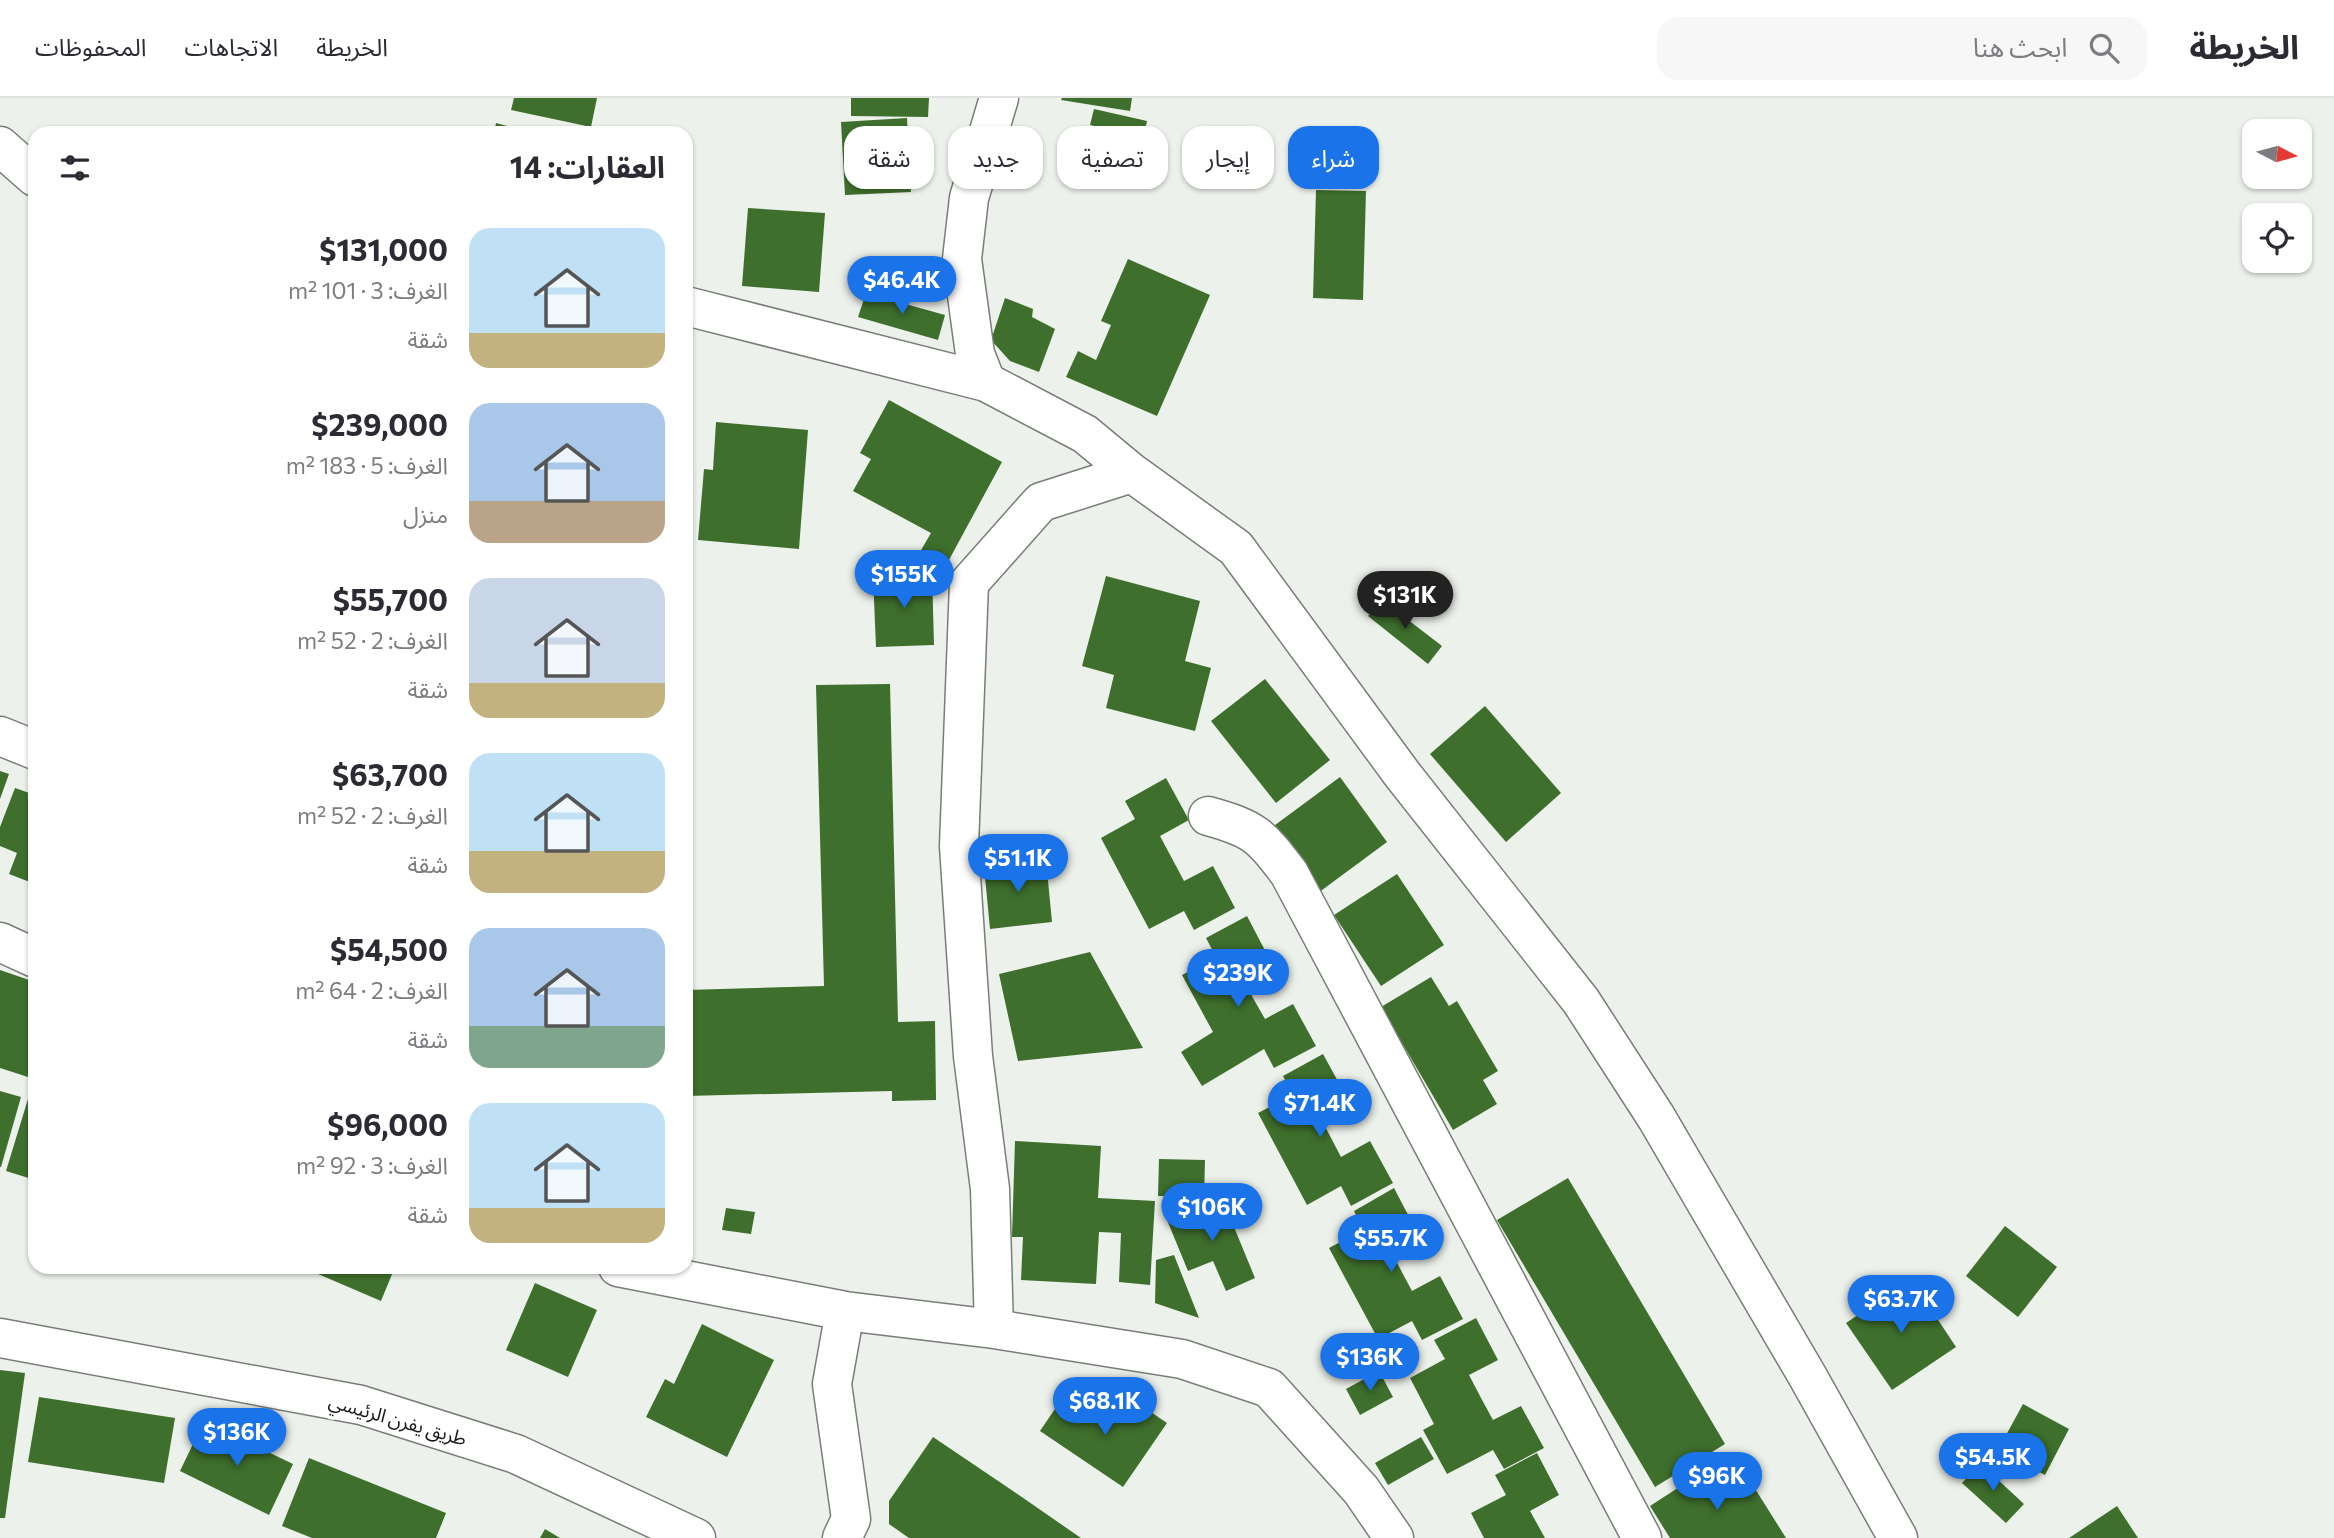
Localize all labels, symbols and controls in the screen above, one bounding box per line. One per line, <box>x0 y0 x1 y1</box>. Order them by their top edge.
search box <box>1657 17 2147 80</box>
text: الخريطة <box>2189 25 2299 66</box>
icon: search <box>2085 29 2123 67</box>
text: ابحث هنا <box>1973 31 2067 62</box>
text: المحفوظات <box>35 32 146 61</box>
text: الاتجاهات <box>184 32 278 61</box>
text: الخريطة <box>316 32 388 61</box>
north arrow <box>2242 119 2312 189</box>
map controls <box>2242 119 2312 273</box>
chip: شقة <box>844 126 934 189</box>
chip: جديد <box>948 126 1043 189</box>
chip: تصفية <box>1057 126 1168 189</box>
chip: إيجار <box>1182 126 1274 189</box>
chip: شراء <box>1288 126 1379 189</box>
text: العقارات: 14 <box>510 147 665 184</box>
icon: filters <box>56 149 94 187</box>
button: locate <box>2242 203 2312 273</box>
text: $131,000 <box>319 230 448 267</box>
icon: home <box>525 256 609 340</box>
pin: $46.4K <box>845 256 959 316</box>
text: $46.4K <box>863 265 941 293</box>
text: الغرف: 3 · 101 m² <box>288 276 448 304</box>
text: شقة <box>407 325 448 353</box>
text: $239,000 <box>311 405 448 442</box>
icon: home <box>525 431 609 515</box>
text: الغرف: 5 · 183 m² <box>286 451 448 479</box>
text: منزل <box>403 500 448 528</box>
pin: $155K <box>855 550 953 610</box>
text: $155K <box>871 559 937 587</box>
pin: $131K <box>1356 572 1454 631</box>
text: $55,700 <box>333 580 448 617</box>
text: $131K <box>1373 580 1437 608</box>
icon: home <box>525 606 609 690</box>
text: الغرف: 2 · 52 m² <box>297 626 448 654</box>
text: شقة <box>407 675 448 703</box>
text: $63,700 <box>332 755 448 792</box>
icon: home <box>525 781 609 865</box>
text: الغرف: 2 · 52 m² <box>297 801 448 829</box>
pin: $51.1K <box>961 834 1075 894</box>
text: $51.1K <box>984 843 1052 871</box>
text: شقة <box>407 850 448 878</box>
text: $54,500 <box>330 930 448 967</box>
pin: $239K <box>1189 950 1287 1009</box>
icon: home <box>525 956 609 1040</box>
text: $239K <box>1203 958 1273 986</box>
text: الغرف: 2 · 64 m² <box>295 976 448 1004</box>
text: شقة <box>407 1025 448 1053</box>
pin: $71.4K <box>1263 1080 1377 1139</box>
text: $71.4K <box>1284 1088 1356 1116</box>
text: $96,000 <box>327 1105 448 1142</box>
icon: home <box>525 1131 609 1215</box>
text: الغرف: 3 · 92 m² <box>296 1151 448 1179</box>
pin: $106K <box>1163 1184 1261 1243</box>
text: $106K <box>1177 1192 1247 1220</box>
text: شقة <box>407 1200 448 1228</box>
pin: $55.7K <box>1334 1214 1448 1274</box>
text: $55.7K <box>1354 1223 1428 1251</box>
pin: $63.7K <box>1844 1276 1958 1335</box>
text: $63.7K <box>1864 1284 1938 1312</box>
pin: $136K <box>1321 1334 1419 1393</box>
text: $136K <box>1336 1342 1404 1370</box>
pin: $68.1K <box>1048 1378 1162 1437</box>
text: $68.1K <box>1069 1386 1141 1414</box>
street label: طريق يفرن الرئيسي <box>325 1388 470 1454</box>
pin: $136K <box>188 1408 286 1468</box>
text: $136K <box>203 1417 271 1445</box>
pin: $54.5K <box>1936 1434 2050 1493</box>
text: $54.5K <box>1955 1442 2031 1470</box>
pin: $96K <box>1676 1452 1758 1512</box>
text: $96K <box>1688 1461 1746 1489</box>

